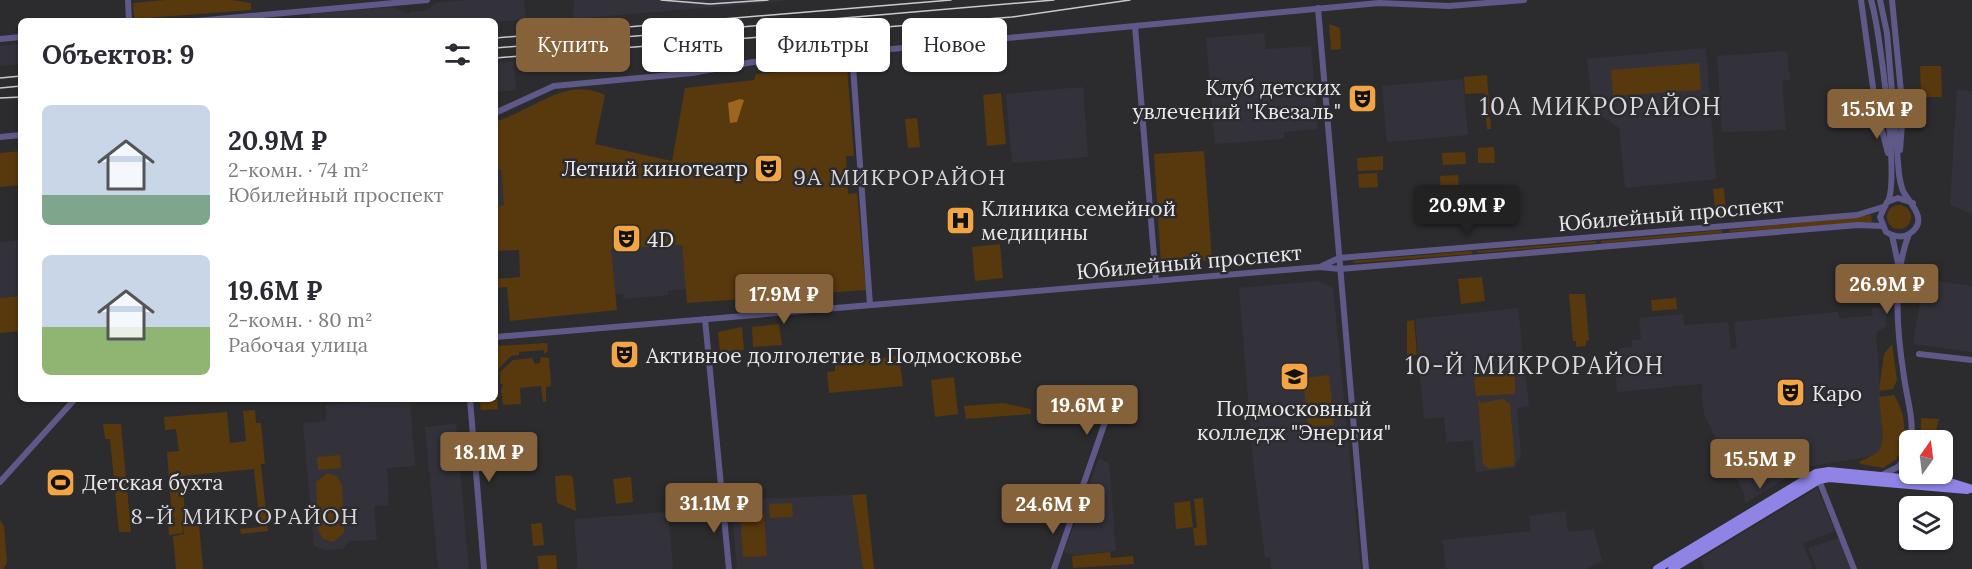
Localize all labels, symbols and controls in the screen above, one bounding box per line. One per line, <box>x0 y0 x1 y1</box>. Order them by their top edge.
chip: Купить <box>516 18 630 72</box>
chip: Снять <box>642 18 744 72</box>
chip: Фильтры <box>756 18 890 72</box>
chip: Новое <box>902 18 1007 72</box>
text: Объектов: 9 <box>42 38 195 71</box>
icon: filters <box>441 38 474 71</box>
place label: Клуб детских увлечений "Квезаль" <box>1132 74 1341 125</box>
theatre icon: Клуб детских увлечений "Квезаль" <box>1346 83 1378 115</box>
pin: 15.5M ₽ <box>1822 89 1932 140</box>
district label: 10А МИКРОРАЙОН <box>1480 91 1722 122</box>
text: 15.5M ₽ <box>1841 96 1913 121</box>
text: 20.9M ₽ <box>228 124 327 157</box>
icon: home <box>90 129 162 201</box>
theatre icon: Летний кинотеатр <box>753 152 785 184</box>
place label: Летний кинотеатр <box>562 155 748 182</box>
text: 2-комн. · 74 m² <box>228 157 369 182</box>
district label: 9А МИКРОРАЙОН <box>793 163 1007 191</box>
text: Юбилейный проспект <box>228 182 444 207</box>
pin: 20.9M ₽ <box>1412 185 1522 236</box>
street label: Юбилейный проспект <box>1557 191 1785 237</box>
text: 20.9M ₽ <box>1429 192 1505 217</box>
place label: Клиника семейной медицины <box>981 195 1176 246</box>
hospital icon: Клиника семейной медицины <box>944 204 976 236</box>
theatre icon: 4D <box>610 223 642 255</box>
place label: 4D <box>647 226 674 253</box>
street label: Юбилейный проспект <box>1075 239 1303 285</box>
pin: 26.9M ₽ <box>1832 264 1942 315</box>
text: 26.9M ₽ <box>1849 271 1925 296</box>
text: 19.6M ₽ <box>228 274 322 307</box>
pin: 17.9M ₽ <box>729 274 839 325</box>
icon: home <box>90 279 162 351</box>
text: 17.9M ₽ <box>749 281 819 306</box>
text: 2-комн. · 80 m² <box>228 307 373 332</box>
text: Рабочая улица <box>228 332 368 357</box>
theatre icon: Активное долголетие в Подмосковье <box>609 339 641 371</box>
place label: Активное долголетие в Подмосковье <box>645 342 1022 369</box>
district label: 10-Й МИКРОРАЙОН <box>1405 350 1665 381</box>
school or university icon: Подмосковный колледж "Энергия" <box>1278 361 1310 393</box>
theatre icon: Каро <box>1775 377 1807 409</box>
place label: Каро <box>1812 380 1862 407</box>
pin: 19.6M ₽ <box>1032 385 1142 436</box>
text: 19.6M ₽ <box>1051 392 1123 417</box>
place label: Подмосковный колледж "Энергия" <box>1197 395 1391 446</box>
north arrow <box>1899 430 1953 484</box>
map controls <box>1899 430 1953 550</box>
pin: 18.1M ₽ <box>434 432 544 483</box>
text: 18.1M ₽ <box>454 439 524 464</box>
pin: 15.5M ₽ <box>1705 439 1815 490</box>
text: 15.5M ₽ <box>1724 446 1796 471</box>
sports icon: Детская бухта <box>45 466 77 498</box>
place label: Детская бухта <box>82 469 223 496</box>
pin: 31.1M ₽ <box>659 483 769 534</box>
pin: 24.6M ₽ <box>998 484 1108 535</box>
text: 31.1M ₽ <box>679 490 749 515</box>
text: 24.6M ₽ <box>1016 491 1090 516</box>
button: layers <box>1899 496 1953 550</box>
district label: 8-Й МИКРОРАЙОН <box>131 502 359 530</box>

